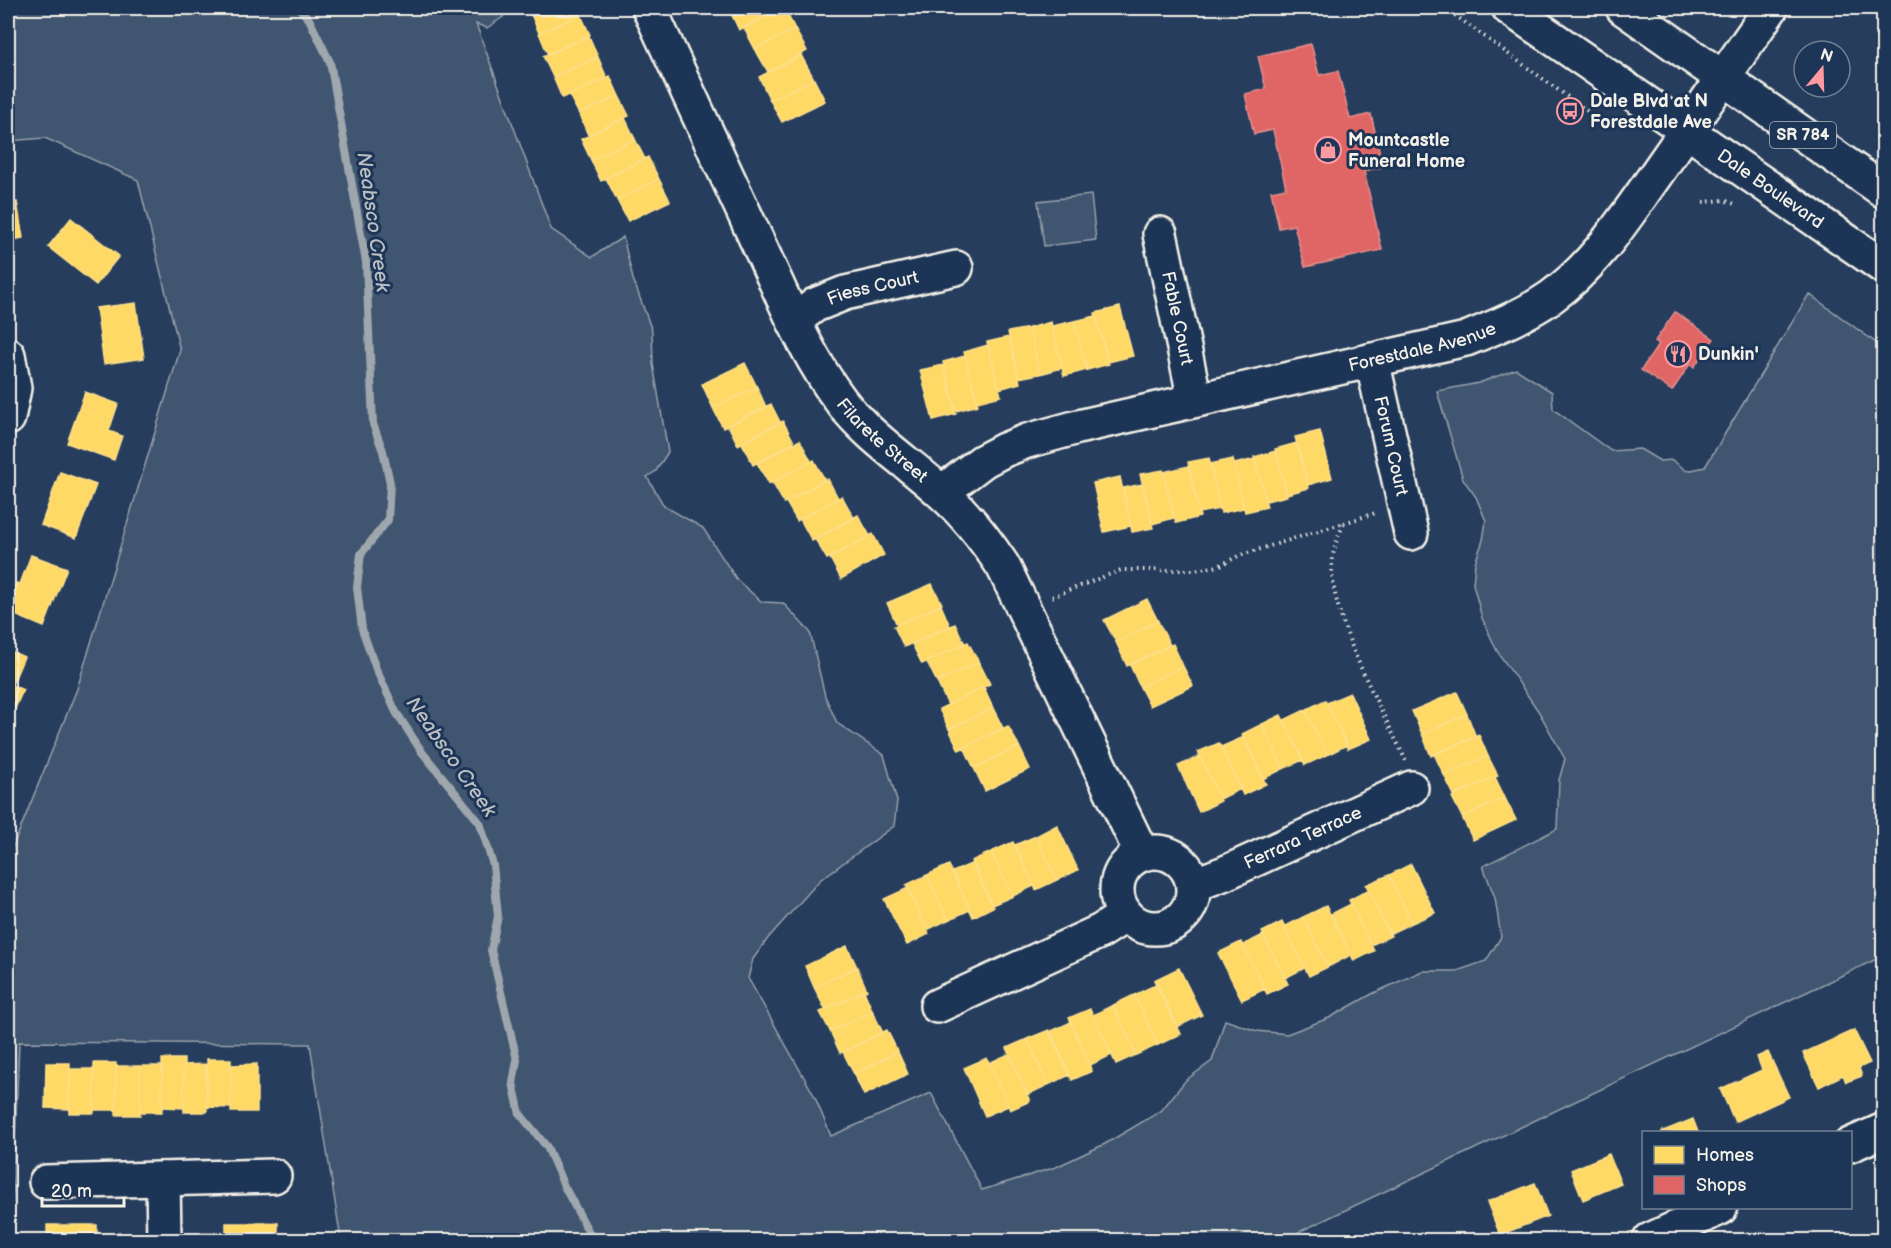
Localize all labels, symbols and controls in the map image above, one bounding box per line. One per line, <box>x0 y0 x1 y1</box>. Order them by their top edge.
north arrow <box>1792 39 1852 99</box>
text: N <box>1818 45 1835 67</box>
place label: Dale Blvd at N Forestdale Ave <box>1590 91 1712 133</box>
bus stop icon: Dale Blvd at N Forestdale Ave <box>1555 96 1585 126</box>
road number: SR 784 <box>1770 122 1836 148</box>
place label: Mountcastle Funeral Home <box>1348 130 1465 172</box>
shop icon: Mountcastle Funeral Home <box>1313 135 1343 165</box>
street label: Dale Boulevard <box>1713 145 1828 233</box>
water label: Neabsco Creek <box>351 150 395 295</box>
street label: Fiess Court <box>824 266 921 310</box>
street label: Fable Court <box>1158 269 1198 367</box>
street label: Forestdale Avenue <box>1346 317 1499 376</box>
restaurant icon: Dunkin' <box>1663 339 1693 369</box>
place label: Dunkin' <box>1698 344 1759 365</box>
street label: Filarete Street <box>832 394 932 487</box>
street label: Forum Court <box>1370 394 1413 498</box>
water label: Neabsco Creek <box>401 692 502 823</box>
street label: Ferrara Terrace <box>1241 801 1365 873</box>
legend <box>1642 1131 1852 1209</box>
text: Homes <box>1696 1145 1754 1166</box>
scale bar <box>42 1170 124 1208</box>
text: Shops <box>1696 1175 1747 1196</box>
text: 20 m <box>51 1181 92 1202</box>

